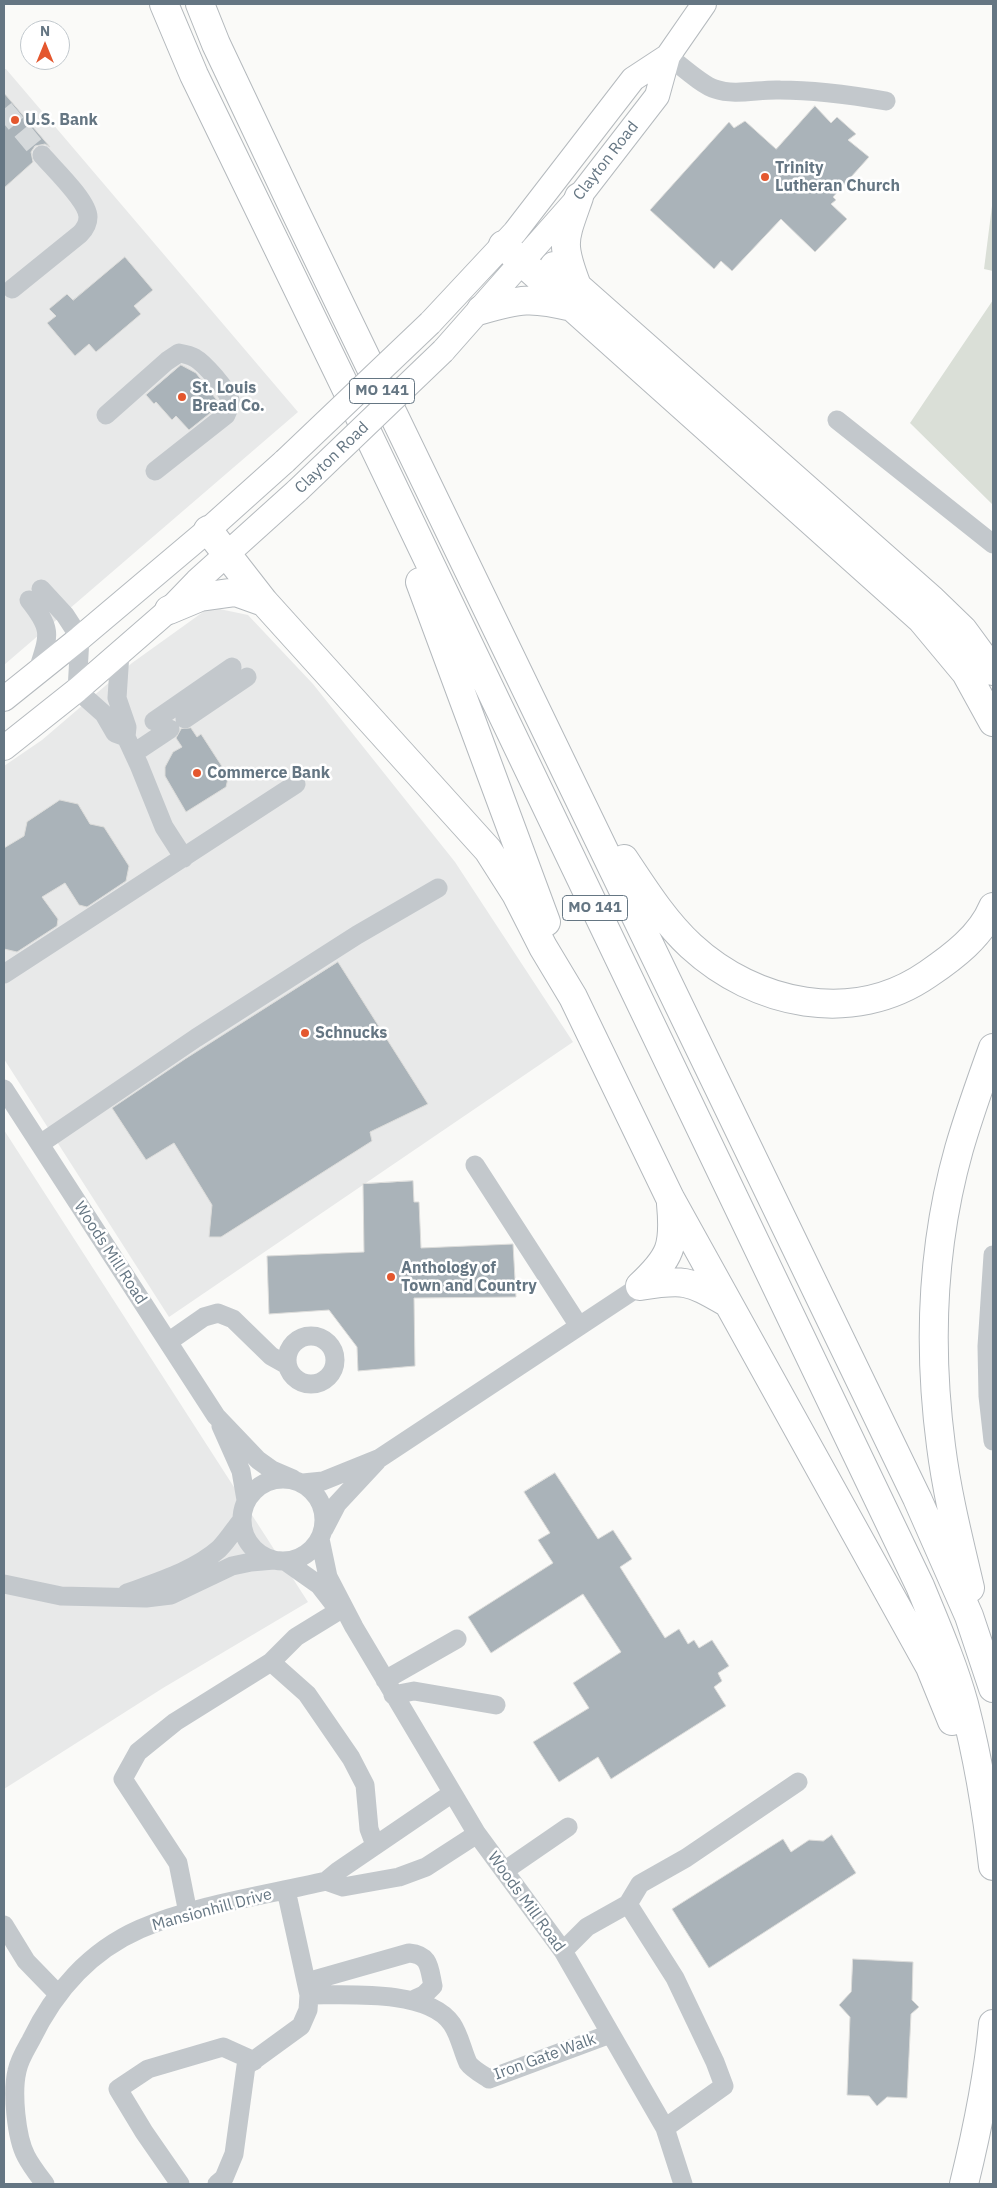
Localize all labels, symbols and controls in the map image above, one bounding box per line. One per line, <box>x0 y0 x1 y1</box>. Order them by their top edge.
north arrow <box>20 20 70 70</box>
text: N <box>40 22 50 40</box>
place label: U.S. Bank <box>25 110 98 130</box>
marker: U.S. Bank <box>9 114 21 126</box>
street label: Clayton Road <box>569 118 643 204</box>
place label: Trinity Lutheran Church <box>775 158 900 196</box>
marker: Trinity Lutheran Church <box>759 171 771 183</box>
place label: St. Louis Bread Co. <box>192 378 265 416</box>
road number: MO 141 <box>350 378 414 404</box>
marker: St. Louis Bread Co. <box>176 391 188 403</box>
street label: Clayton Road <box>291 418 373 498</box>
place label: Commerce Bank <box>207 763 330 783</box>
marker: Commerce Bank <box>191 767 203 779</box>
road number: MO 141 <box>562 896 628 920</box>
place label: Schnucks <box>315 1023 387 1043</box>
marker: Schnucks <box>299 1027 311 1039</box>
street label: Woods Mill Road <box>70 1198 150 1308</box>
place label: Anthology of Town and Country <box>401 1258 537 1296</box>
marker: Anthology of Town and Country <box>385 1271 397 1283</box>
street label: Woods Mill Road <box>483 1848 569 1956</box>
street label: Mansionhill Drive <box>150 1885 274 1935</box>
street label: Iron Gate Walk <box>491 2030 599 2084</box>

